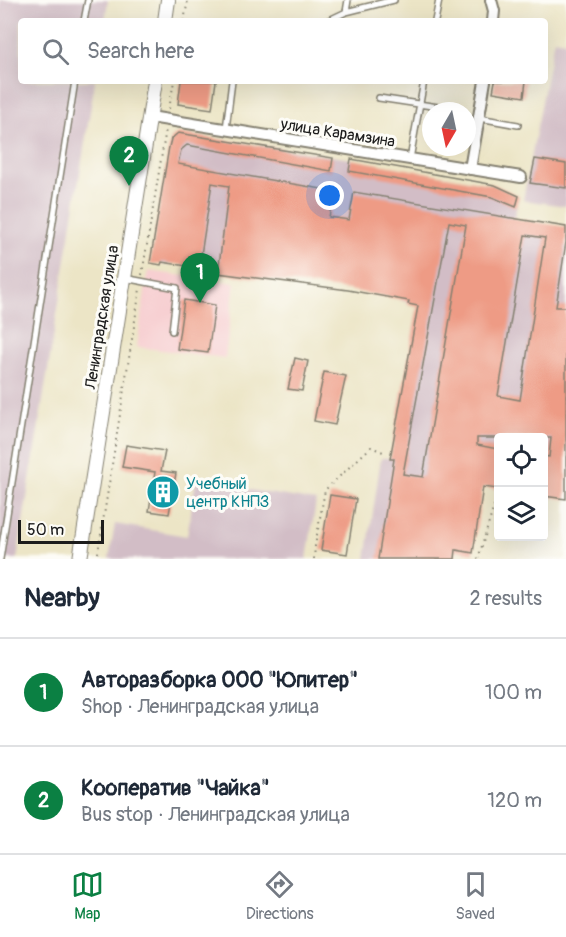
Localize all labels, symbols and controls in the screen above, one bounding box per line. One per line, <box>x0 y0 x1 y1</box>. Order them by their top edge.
search box <box>18 18 548 84</box>
icon: search <box>39 35 72 68</box>
text: Search here <box>87 37 194 65</box>
north arrow <box>422 102 476 156</box>
street label: улица Карамзина <box>278 114 397 152</box>
pin: 2 <box>110 136 148 186</box>
your location <box>315 181 344 210</box>
street label: Ленинградская улица <box>81 244 123 391</box>
pin: 1 <box>180 254 220 303</box>
map controls <box>494 433 548 541</box>
button: locate <box>494 433 548 487</box>
building icon: Учебный центр КНПЗ <box>145 474 181 510</box>
place label: Учебный центр КНПЗ <box>186 474 269 512</box>
button: layers <box>494 487 548 541</box>
scale bar <box>18 517 104 544</box>
text: 50 m <box>27 520 64 540</box>
text: Nearby <box>24 582 100 614</box>
text: 2 results <box>470 586 542 611</box>
text: Авторазборка ООО "Юпитер" <box>81 666 358 694</box>
text: 1 <box>40 680 47 705</box>
text: 100 m <box>485 680 542 705</box>
text: Shop · Ленинградская улица <box>81 694 319 719</box>
text: Кооператив "Чайка" <box>81 774 270 802</box>
text: 2 <box>38 788 49 813</box>
text: 120 m <box>487 788 542 813</box>
text: Bus stop · Ленинградская улица <box>81 802 350 827</box>
tab: Map <box>71 868 104 924</box>
tab: Directions <box>246 868 314 924</box>
tab: Saved <box>455 868 495 924</box>

